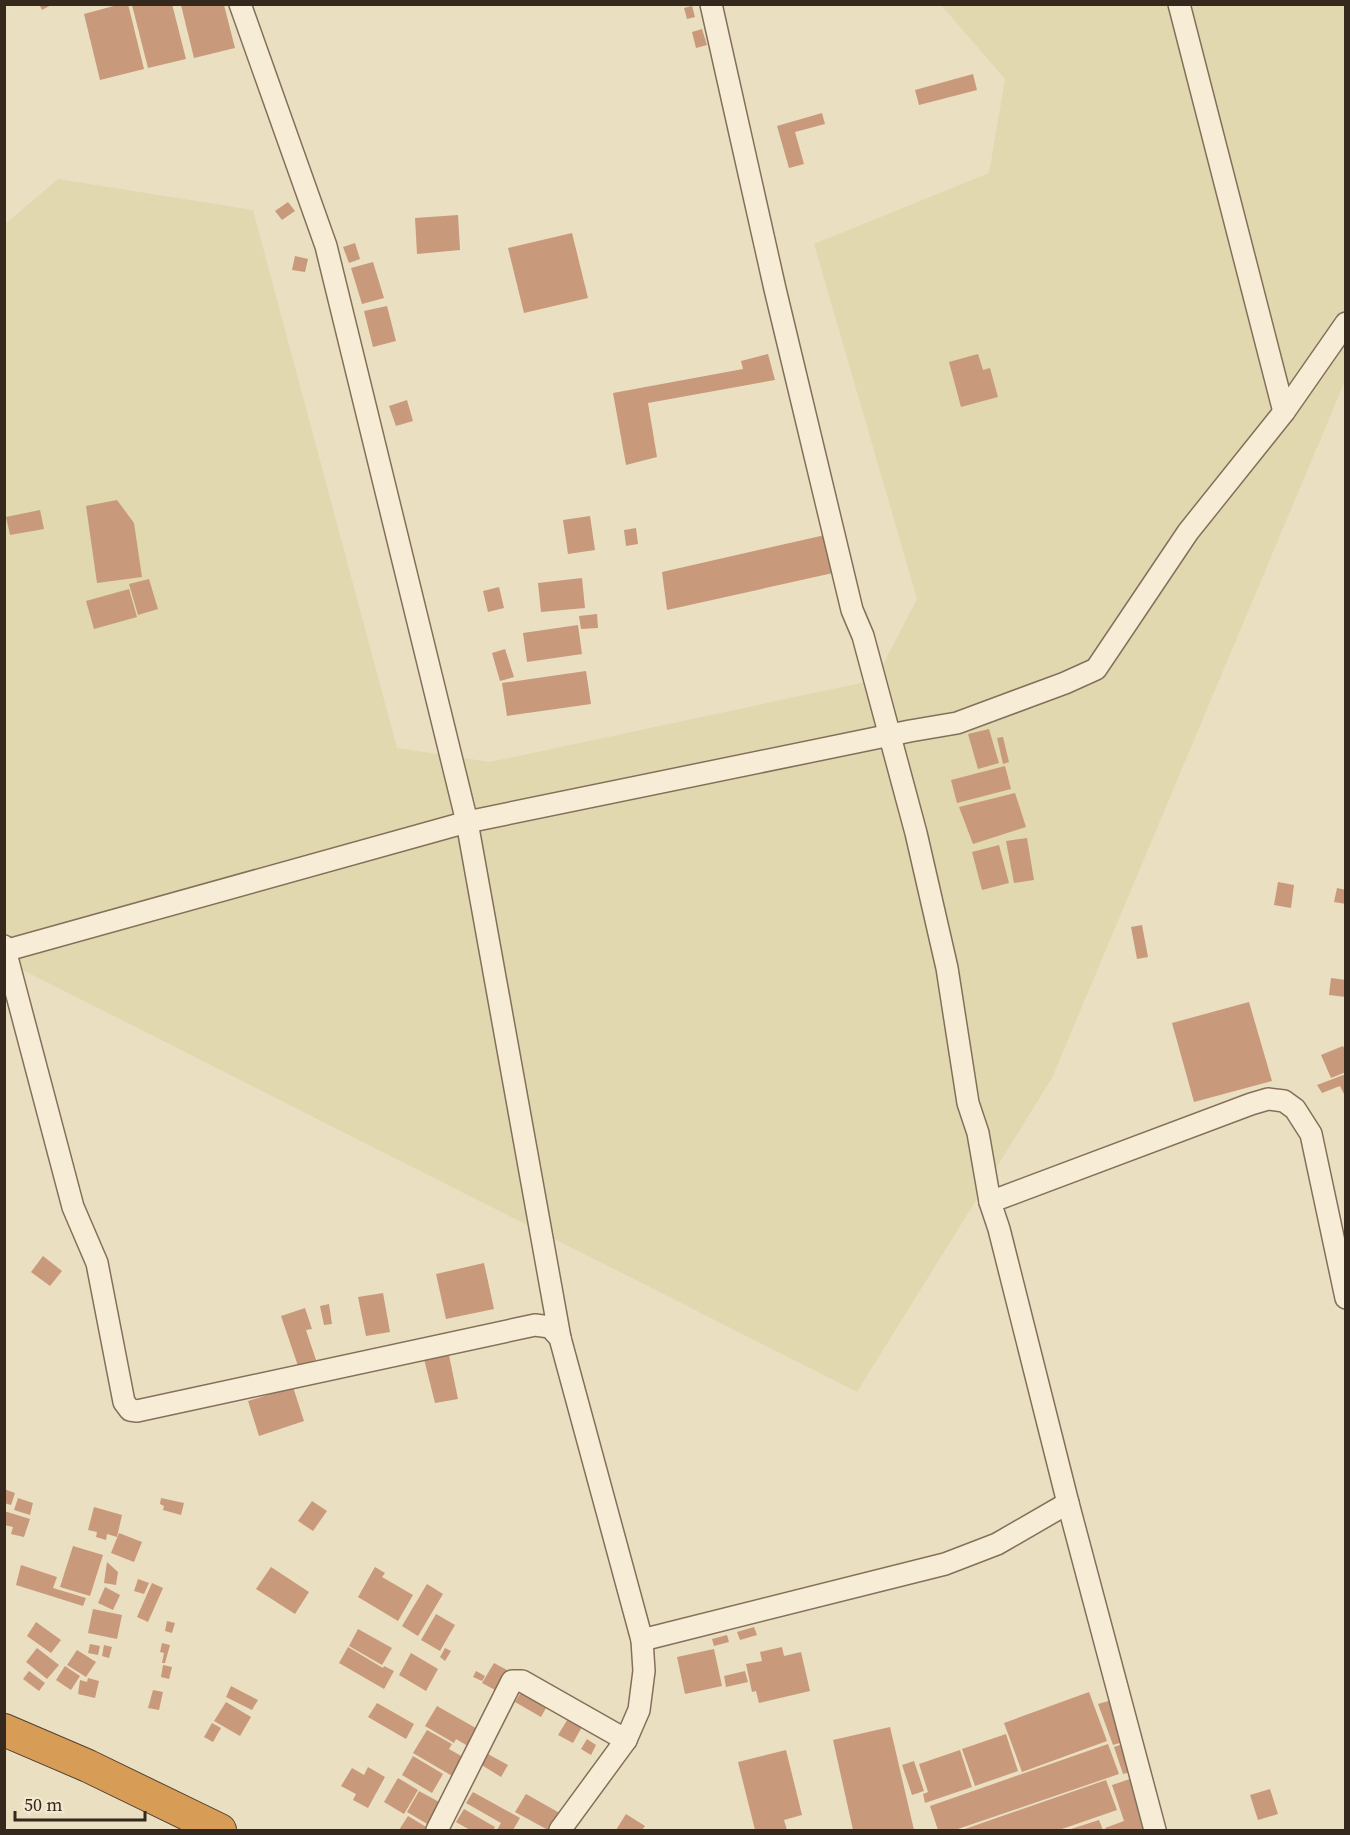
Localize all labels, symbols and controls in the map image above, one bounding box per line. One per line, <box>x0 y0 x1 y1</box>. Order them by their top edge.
scale bar <box>15 1784 146 1822</box>
text: 50 m <box>24 1792 62 1817</box>

